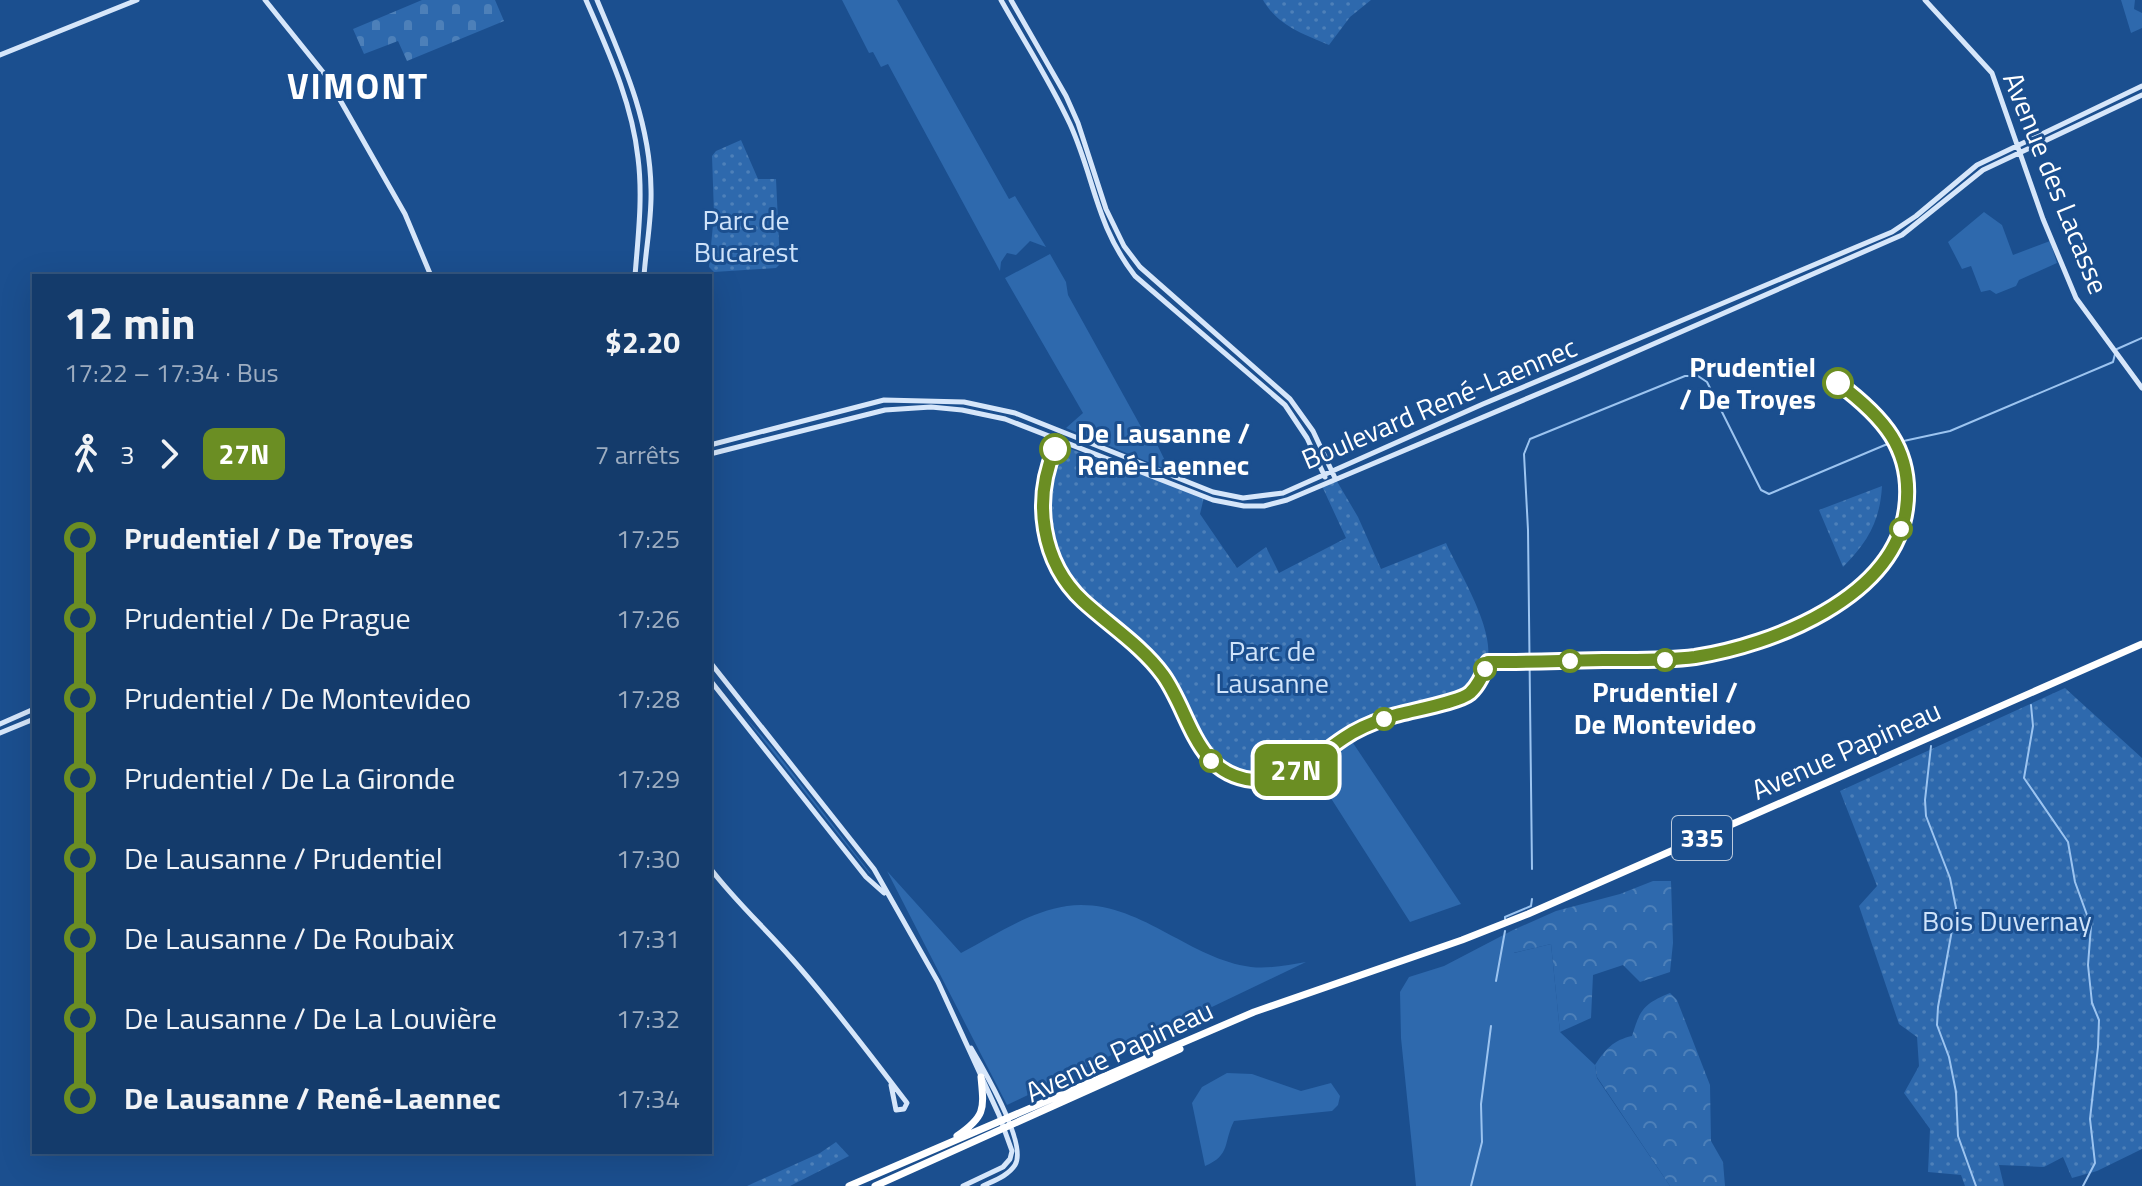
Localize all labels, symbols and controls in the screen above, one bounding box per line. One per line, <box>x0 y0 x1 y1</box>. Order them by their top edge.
district label: VIMONT <box>287 58 429 113</box>
street label: Avenue des Lacasse <box>1992 65 2121 300</box>
park label: Parc de Bucarest <box>694 198 799 273</box>
text: 12 min <box>64 289 196 356</box>
text: $2.20 <box>605 319 680 365</box>
street label: Boulevard René-Laennec <box>1294 325 1583 480</box>
place label: Prudentiel / De Troyes <box>1679 345 1816 420</box>
text: 17:22 – 17:34 · Bus <box>64 353 279 392</box>
marker: Prudentiel / De Troyes <box>1823 368 1853 398</box>
place label: De Lausanne / René-Laennec <box>1077 411 1250 486</box>
icon: walk <box>64 432 108 476</box>
icon: forward <box>147 432 191 476</box>
text: 27N <box>219 432 269 475</box>
marker: De Lausanne / René-Laennec <box>1040 434 1070 464</box>
text: 3 <box>120 435 135 474</box>
text: 7 arrêts <box>595 435 680 474</box>
text: Prudentiel / De Troyes <box>124 515 413 561</box>
unlabelled marker <box>1890 518 1912 540</box>
text: 17:25 <box>616 519 680 558</box>
text: Prudentiel / De Prague <box>124 595 411 641</box>
text: 17:26 <box>616 599 680 638</box>
park label: Parc de Lausanne <box>1215 629 1329 704</box>
marker: Prudentiel / De Montevideo <box>1654 649 1676 671</box>
unlabelled marker <box>1559 650 1581 672</box>
unlabelled marker <box>1474 658 1496 680</box>
place label: Prudentiel / De Montevideo <box>1574 670 1756 745</box>
text: Prudentiel / De Montevideo <box>124 675 471 721</box>
text: 17:28 <box>616 679 680 718</box>
street label: Avenue Papineau <box>1744 689 1947 811</box>
unlabelled marker <box>1373 708 1395 730</box>
line badge: 27N <box>1250 744 1342 796</box>
text: 27N <box>1271 748 1321 791</box>
unlabelled marker <box>1200 750 1222 772</box>
text: Prudentiel / De La Gironde <box>124 755 455 801</box>
text: 17:29 <box>616 759 680 798</box>
road number: 335 <box>1672 816 1732 860</box>
text: De Lausanne / Prudentiel <box>124 835 443 881</box>
text: 17:30 <box>616 839 680 878</box>
park label: Bois Duvernay <box>1922 899 2092 942</box>
text: De Lausanne / De Roubaix <box>124 915 454 961</box>
text: 17:31 <box>616 919 680 958</box>
street label: Avenue Papineau <box>1018 988 1220 1113</box>
text: De Lausanne / De La Louvière <box>124 995 497 1041</box>
text: 17:32 <box>616 999 680 1038</box>
text: De Lausanne / René-Laennec <box>124 1075 501 1121</box>
text: 17:34 <box>616 1079 680 1118</box>

